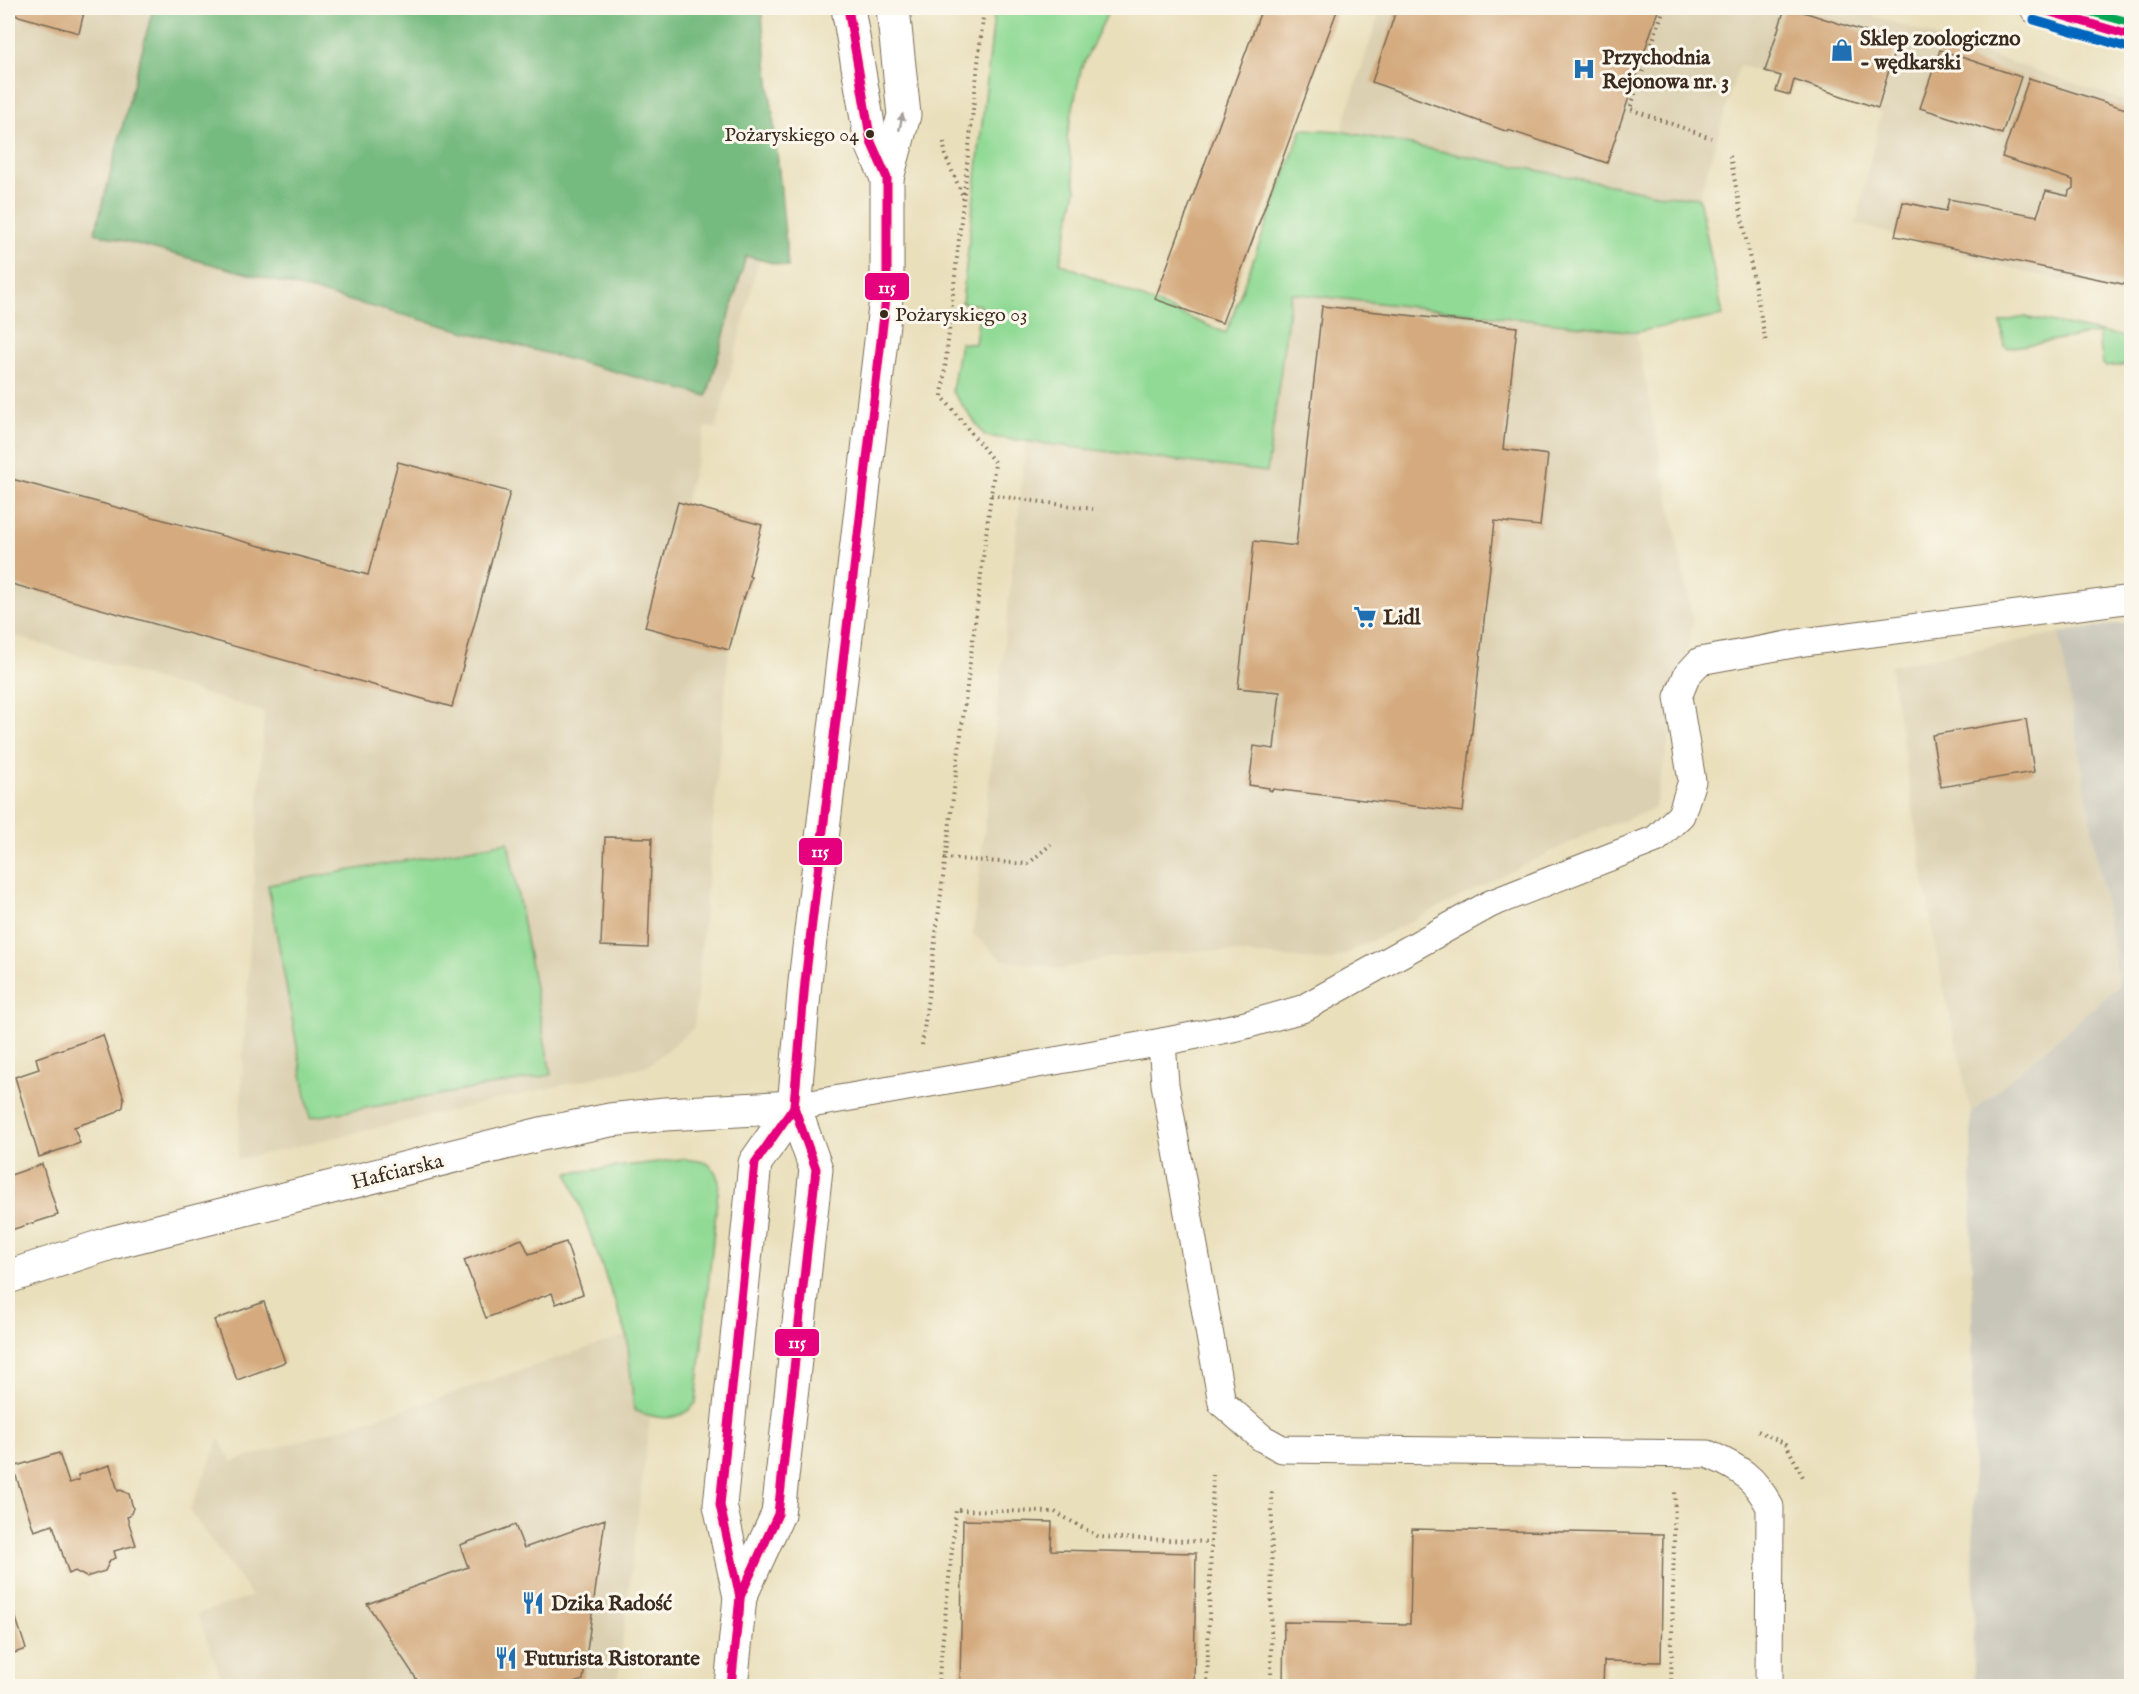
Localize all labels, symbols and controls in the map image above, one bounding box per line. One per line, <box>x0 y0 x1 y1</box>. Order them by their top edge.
place label: Sklep zoologiczno - wędkarski <box>1860 26 2021 77</box>
shop icon: Sklep zoologiczno - wędkarski <box>1829 37 1855 63</box>
place label: Przychodnia Rejonowa nr. 3 <box>1602 45 1729 96</box>
hospital icon: Przychodnia Rejonowa nr. 3 <box>1571 56 1597 82</box>
one-way arrow <box>897 113 907 131</box>
place label: Pożaryskiego 04 <box>724 123 859 148</box>
marker: Pożaryskiego 04 <box>864 128 876 140</box>
line badge: 115 <box>864 272 910 301</box>
text: 115 <box>878 279 896 299</box>
place label: Pożaryskiego 03 <box>895 303 1027 328</box>
marker: Pożaryskiego 03 <box>878 308 890 320</box>
supermarket icon: Lidl <box>1352 604 1378 630</box>
place label: Lidl <box>1383 605 1422 632</box>
line badge: 115 <box>798 837 843 866</box>
text: 115 <box>811 843 829 863</box>
street label: Hafciarska <box>349 1148 447 1197</box>
line badge: 115 <box>774 1328 820 1357</box>
text: 115 <box>788 1334 806 1354</box>
restaurant icon: Dzika Radość <box>520 1590 546 1616</box>
place label: Dzika Radość <box>551 1591 672 1618</box>
restaurant icon: Futurista Ristorante <box>493 1645 519 1671</box>
place label: Futurista Ristorante <box>524 1646 700 1673</box>

